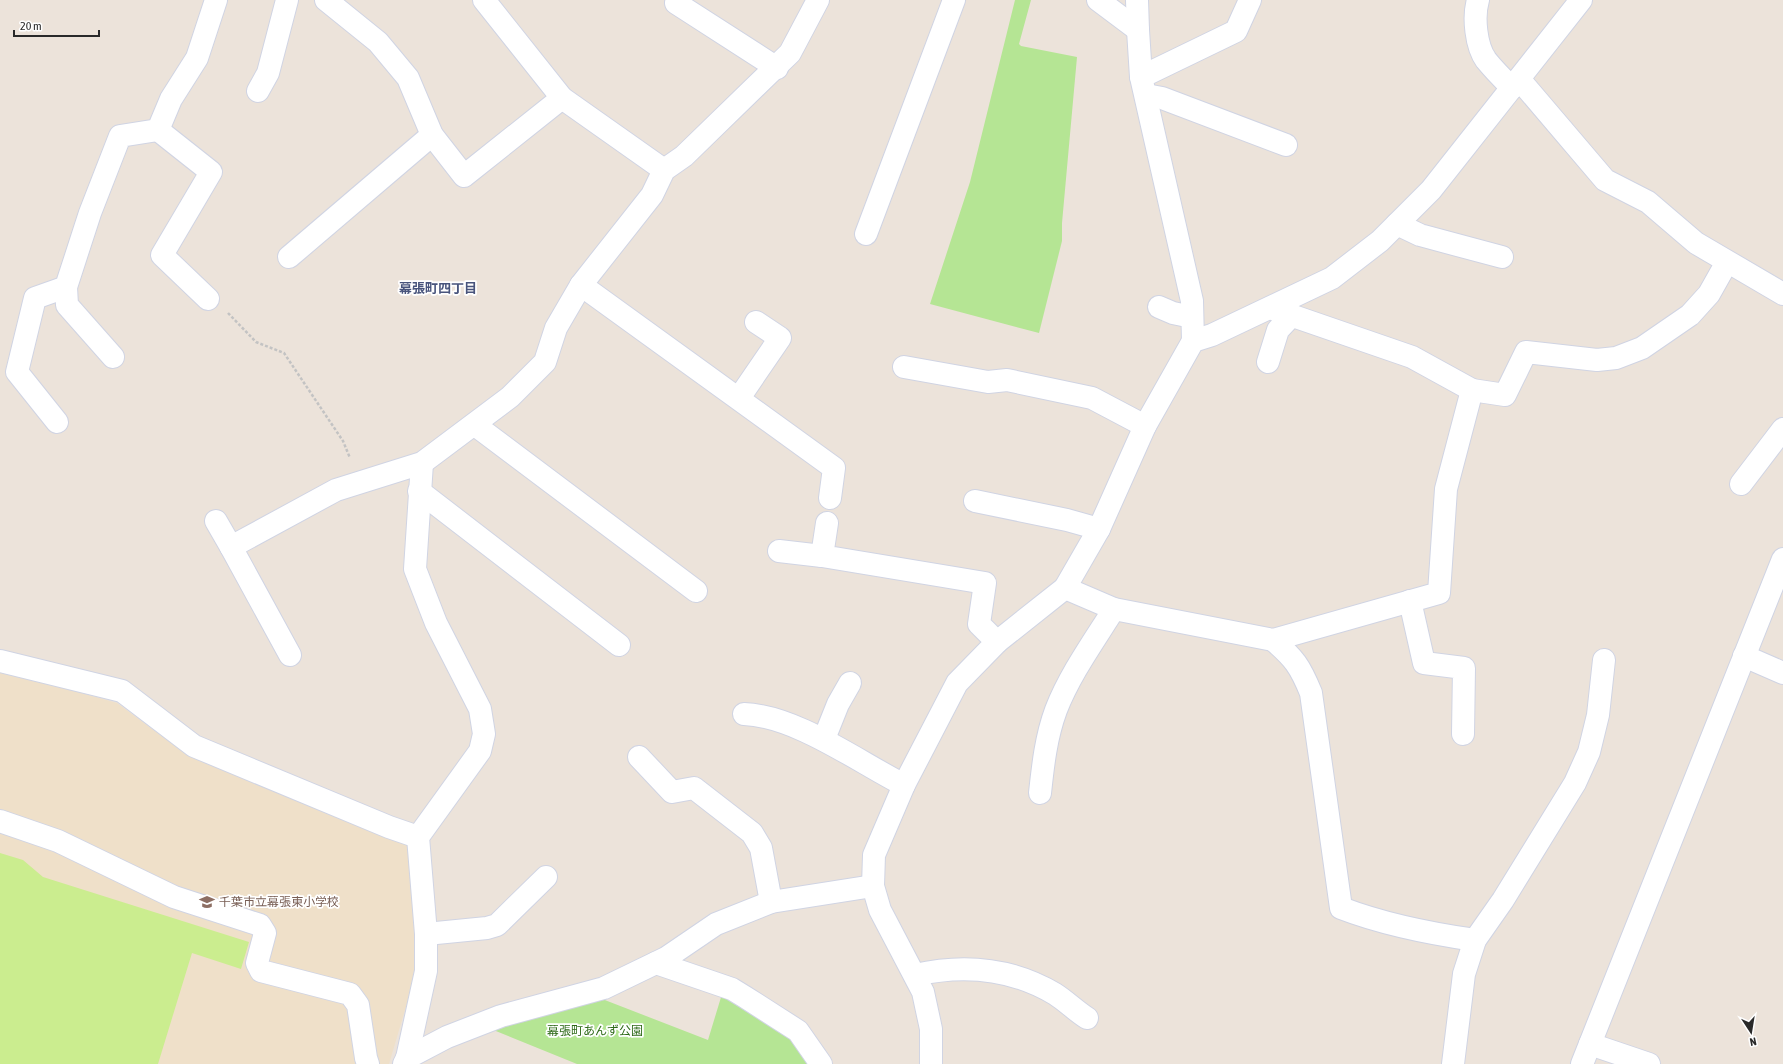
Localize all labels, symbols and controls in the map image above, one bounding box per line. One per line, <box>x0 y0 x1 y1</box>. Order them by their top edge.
scale bar <box>14 12 99 38</box>
text: 20 m <box>20 19 42 33</box>
district label: 幕張町四丁目 <box>399 281 477 296</box>
school or university icon: 千葉市立幕張東小学校 <box>198 893 216 911</box>
place label: 千葉市立幕張東小学校 <box>219 895 339 909</box>
north arrow <box>1731 1012 1771 1052</box>
park label: 幕張町あんず公園 <box>547 1024 643 1038</box>
text: N <box>1749 1035 1758 1048</box>

